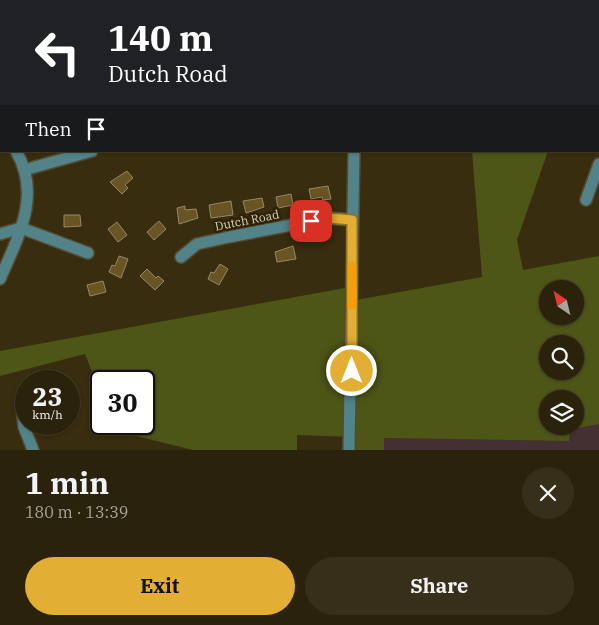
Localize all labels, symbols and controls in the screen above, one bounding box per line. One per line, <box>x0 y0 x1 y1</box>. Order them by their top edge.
text: 140 m <box>108 15 213 61</box>
icon: left <box>25 20 90 85</box>
text: Dutch Road <box>108 59 228 88</box>
icon: arrive <box>82 115 110 143</box>
text: Then <box>25 117 72 141</box>
pin <box>290 200 332 242</box>
street label: Dutch Road <box>214 206 280 234</box>
icon: arrive <box>297 207 325 235</box>
north arrow <box>539 280 584 325</box>
map controls <box>539 280 584 435</box>
button: search <box>539 335 584 380</box>
position arrow <box>325 344 377 396</box>
speed limit sign: 30 <box>90 370 155 435</box>
text: 23 <box>32 380 63 413</box>
button: layers <box>539 390 584 435</box>
text: km/h <box>32 407 63 422</box>
text: 1 min <box>25 463 109 502</box>
button: close <box>522 467 574 519</box>
text: 180 m · 13:39 <box>25 502 128 522</box>
button: Exit <box>25 557 295 615</box>
button: Share <box>305 557 574 615</box>

